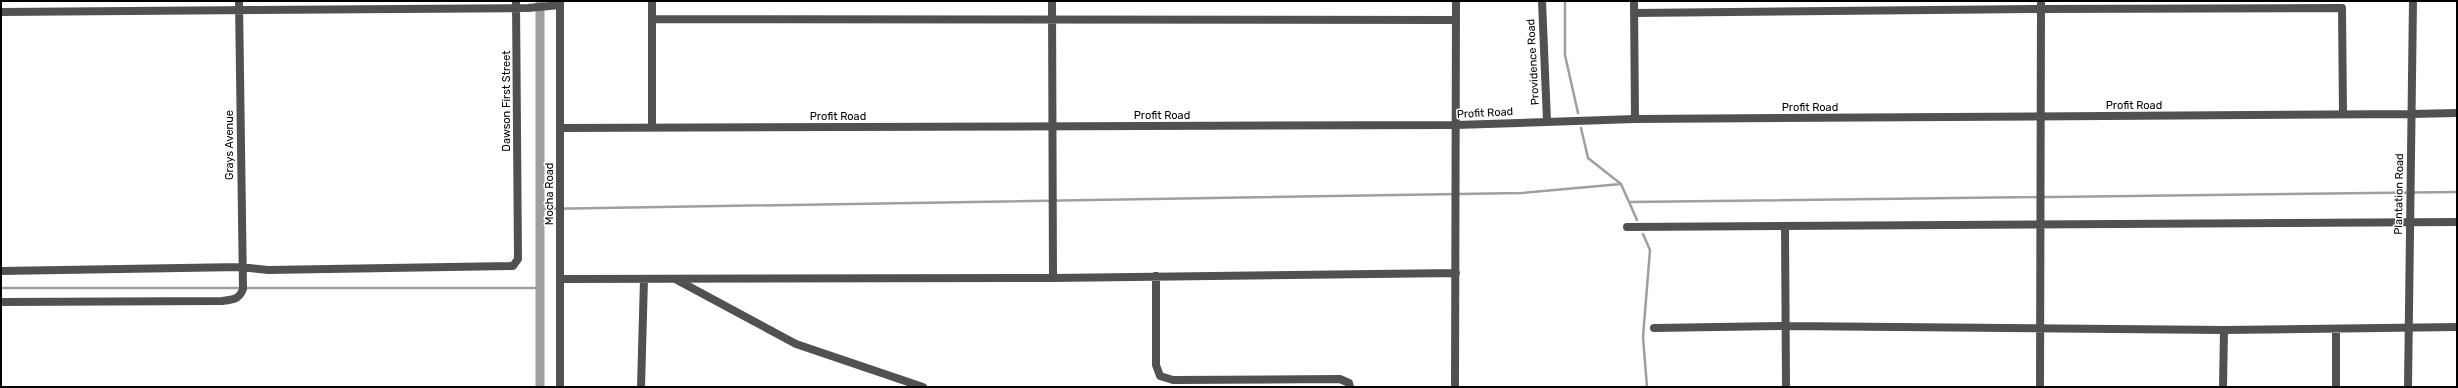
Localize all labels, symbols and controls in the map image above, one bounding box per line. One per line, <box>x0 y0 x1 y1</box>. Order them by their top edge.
street label: Providence Road <box>1524 19 1542 105</box>
street label: Dawson First Street <box>500 50 513 152</box>
street label: Profit Road <box>2106 99 2162 112</box>
street label: Profit Road <box>1782 101 1838 114</box>
street label: Profit Road <box>1456 105 1514 121</box>
street label: Profit Road <box>1134 109 1190 122</box>
street label: Grays Avenue <box>223 110 236 180</box>
street label: Profit Road <box>810 110 866 123</box>
street label: Plantation Road <box>2392 153 2406 235</box>
street label: Mocha Road <box>543 163 556 225</box>

